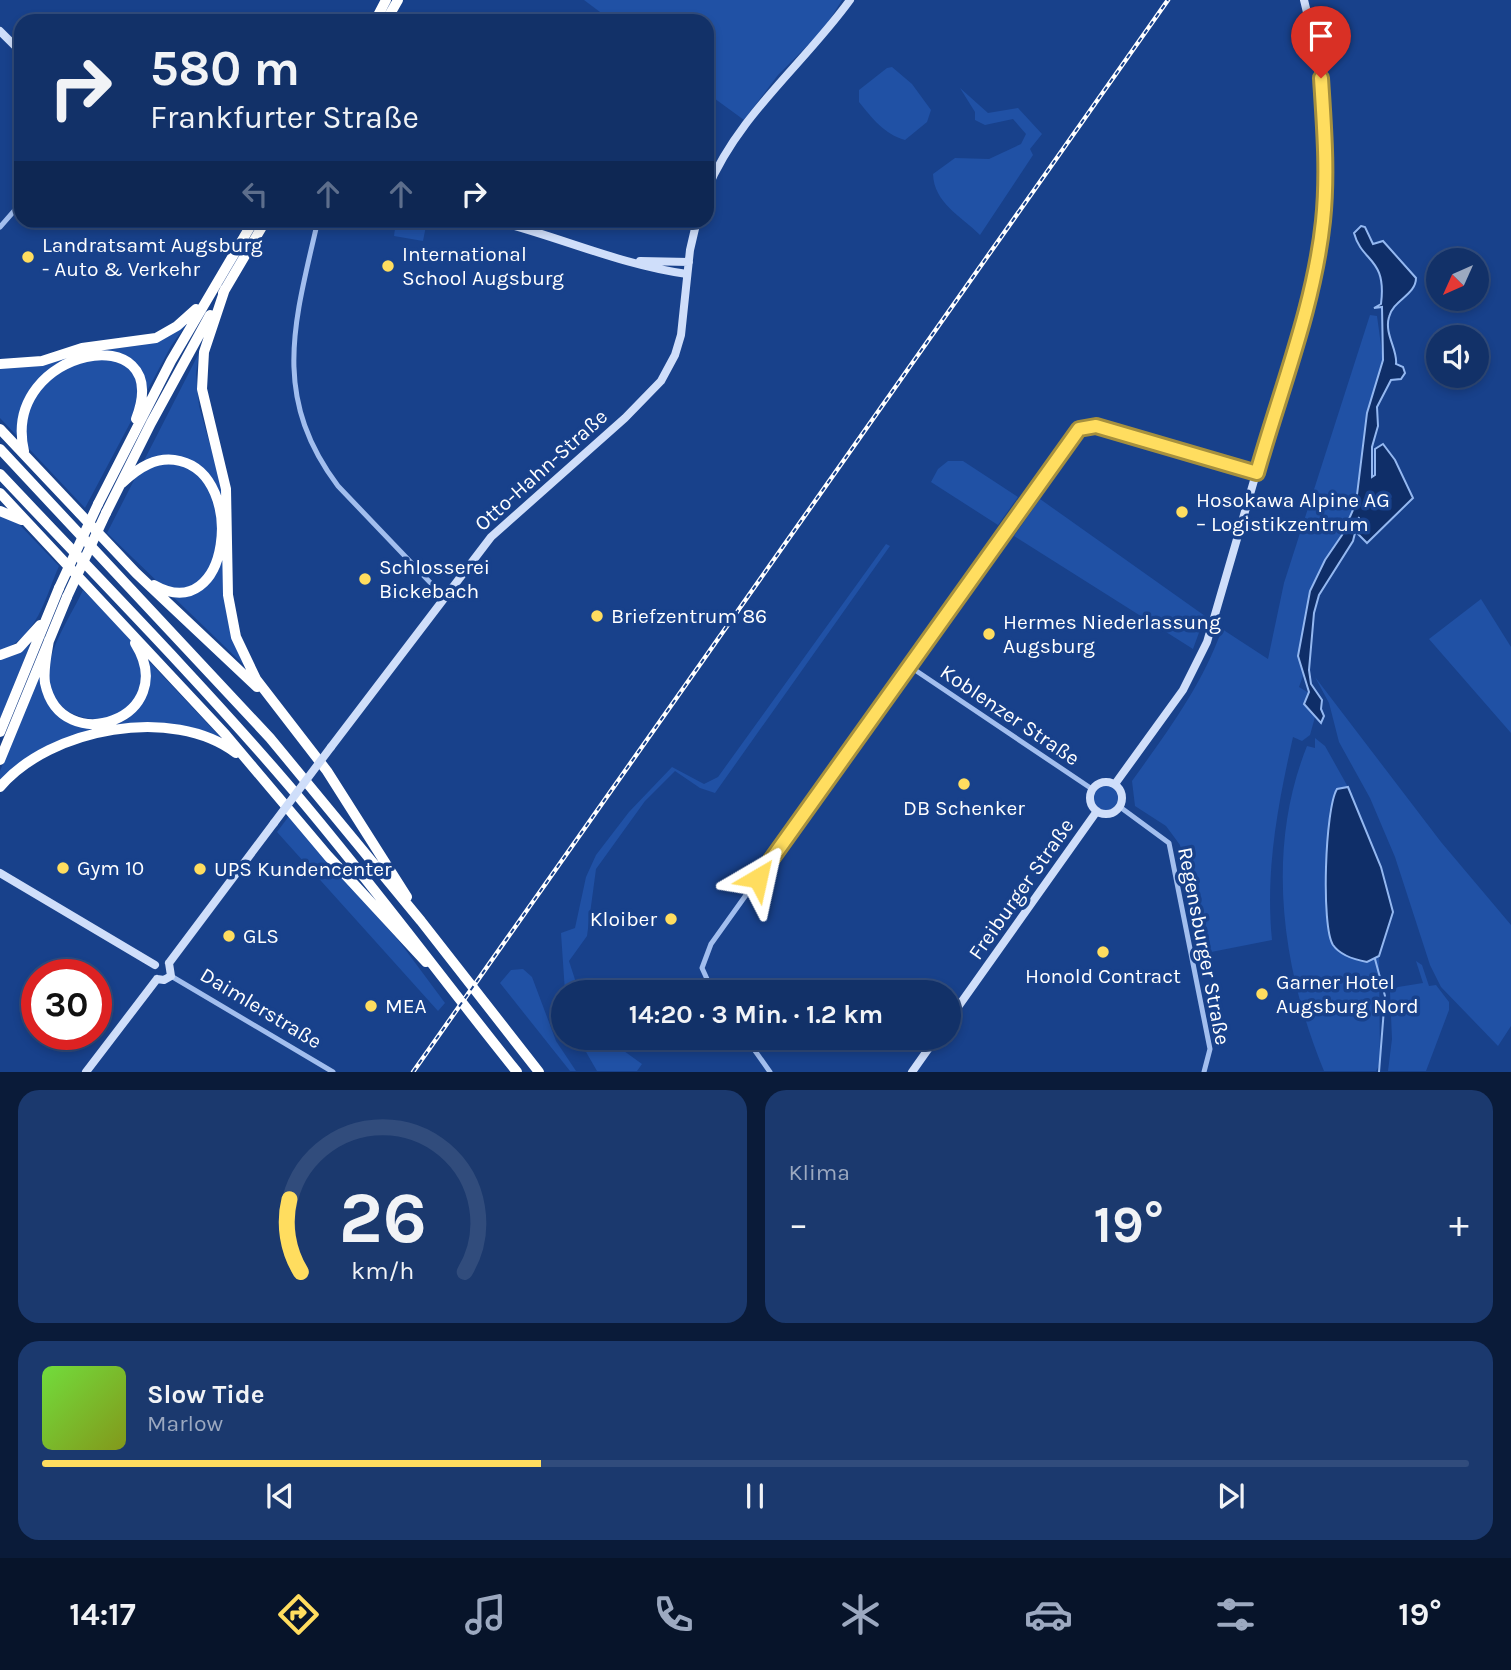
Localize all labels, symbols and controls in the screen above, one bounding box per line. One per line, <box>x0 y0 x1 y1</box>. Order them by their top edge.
pin <box>1291 6 1351 78</box>
icon: arrive <box>1302 17 1340 55</box>
text: 580 m <box>150 40 300 97</box>
icon: right <box>35 42 126 133</box>
text: Frankfurter Straße <box>150 99 419 136</box>
icon: left <box>236 175 274 213</box>
icon: ahead <box>309 175 347 213</box>
icon: ahead <box>382 175 420 213</box>
icon: right <box>455 175 493 213</box>
place label: Landratsamt Augsburg - Auto & Verkehr <box>42 233 263 281</box>
place label: International School Augsburg <box>402 242 564 290</box>
north arrow <box>1426 248 1489 312</box>
map controls <box>1426 248 1489 388</box>
marker: Landratsamt Augsburg - Auto & Verkehr <box>20 249 36 265</box>
marker: International School Augsburg <box>380 258 396 274</box>
button: sound <box>1426 325 1489 388</box>
street label: Otto-Hahn-Straße <box>470 404 612 536</box>
place label: Hosokawa Alpine AG – Logistikzentrum <box>1196 488 1390 536</box>
marker: Hosokawa Alpine AG – Logistikzentrum <box>1174 504 1190 520</box>
place label: Schlosserei Bickebach <box>379 555 490 603</box>
marker: Schlosserei Bickebach <box>357 571 373 587</box>
place label: Briefzentrum 86 <box>611 604 767 628</box>
marker: Briefzentrum 86 <box>589 608 605 624</box>
place label: Hermes Niederlassung Augsburg <box>1003 610 1221 658</box>
marker: Hermes Niederlassung Augsburg <box>981 626 997 642</box>
street label: Koblenzer Straße <box>936 660 1084 770</box>
marker: DB Schenker <box>956 776 972 792</box>
place label: DB Schenker <box>903 796 1025 820</box>
street label: Freiburger Straße <box>963 814 1079 964</box>
position arrow <box>721 841 795 915</box>
street label: Regensburger Straße <box>1173 845 1235 1047</box>
place label: Gym 10 <box>77 856 144 880</box>
place label: UPS Kundencenter <box>214 857 392 881</box>
marker: Gym 10 <box>55 860 71 876</box>
marker: UPS Kundencenter <box>192 861 208 877</box>
place label: Kloiber <box>590 907 657 931</box>
marker: Kloiber <box>663 911 679 927</box>
place label: GLS <box>243 924 279 948</box>
marker: GLS <box>221 928 237 944</box>
marker: Honold Contract <box>1095 944 1111 960</box>
speed limit sign: 30 <box>21 959 112 1050</box>
street label: Daimlerstraße <box>196 962 326 1054</box>
place label: Honold Contract <box>1025 964 1181 988</box>
place label: Garner Hotel Augsburg Nord <box>1276 970 1419 1018</box>
marker: Garner Hotel Augsburg Nord <box>1254 986 1270 1002</box>
place label: MEA <box>385 994 427 1018</box>
marker: MEA <box>363 998 379 1014</box>
text: 14:20 · 3 Min. · 1.2 km <box>629 999 883 1030</box>
text: Klima <box>789 1159 850 1186</box>
text: 26 <box>338 1176 426 1261</box>
text: 19° <box>1094 1194 1164 1255</box>
text: − <box>789 1202 808 1247</box>
text: + <box>1449 1202 1469 1247</box>
text: km/h <box>351 1256 414 1285</box>
text: Slow Tide <box>147 1379 265 1410</box>
text: Marlow <box>147 1410 223 1437</box>
icon: previous <box>261 1477 299 1515</box>
icon: pause <box>736 1477 774 1515</box>
icon: next <box>1212 1477 1250 1515</box>
icon: directions <box>274 1590 323 1639</box>
icon: music <box>461 1590 510 1639</box>
icon: phone <box>649 1590 698 1639</box>
icon: climate <box>836 1590 885 1639</box>
icon: car <box>1024 1590 1073 1639</box>
icon: filters <box>1211 1590 1260 1639</box>
text: 14:17 <box>69 1596 136 1633</box>
text: 19° <box>1398 1596 1442 1633</box>

